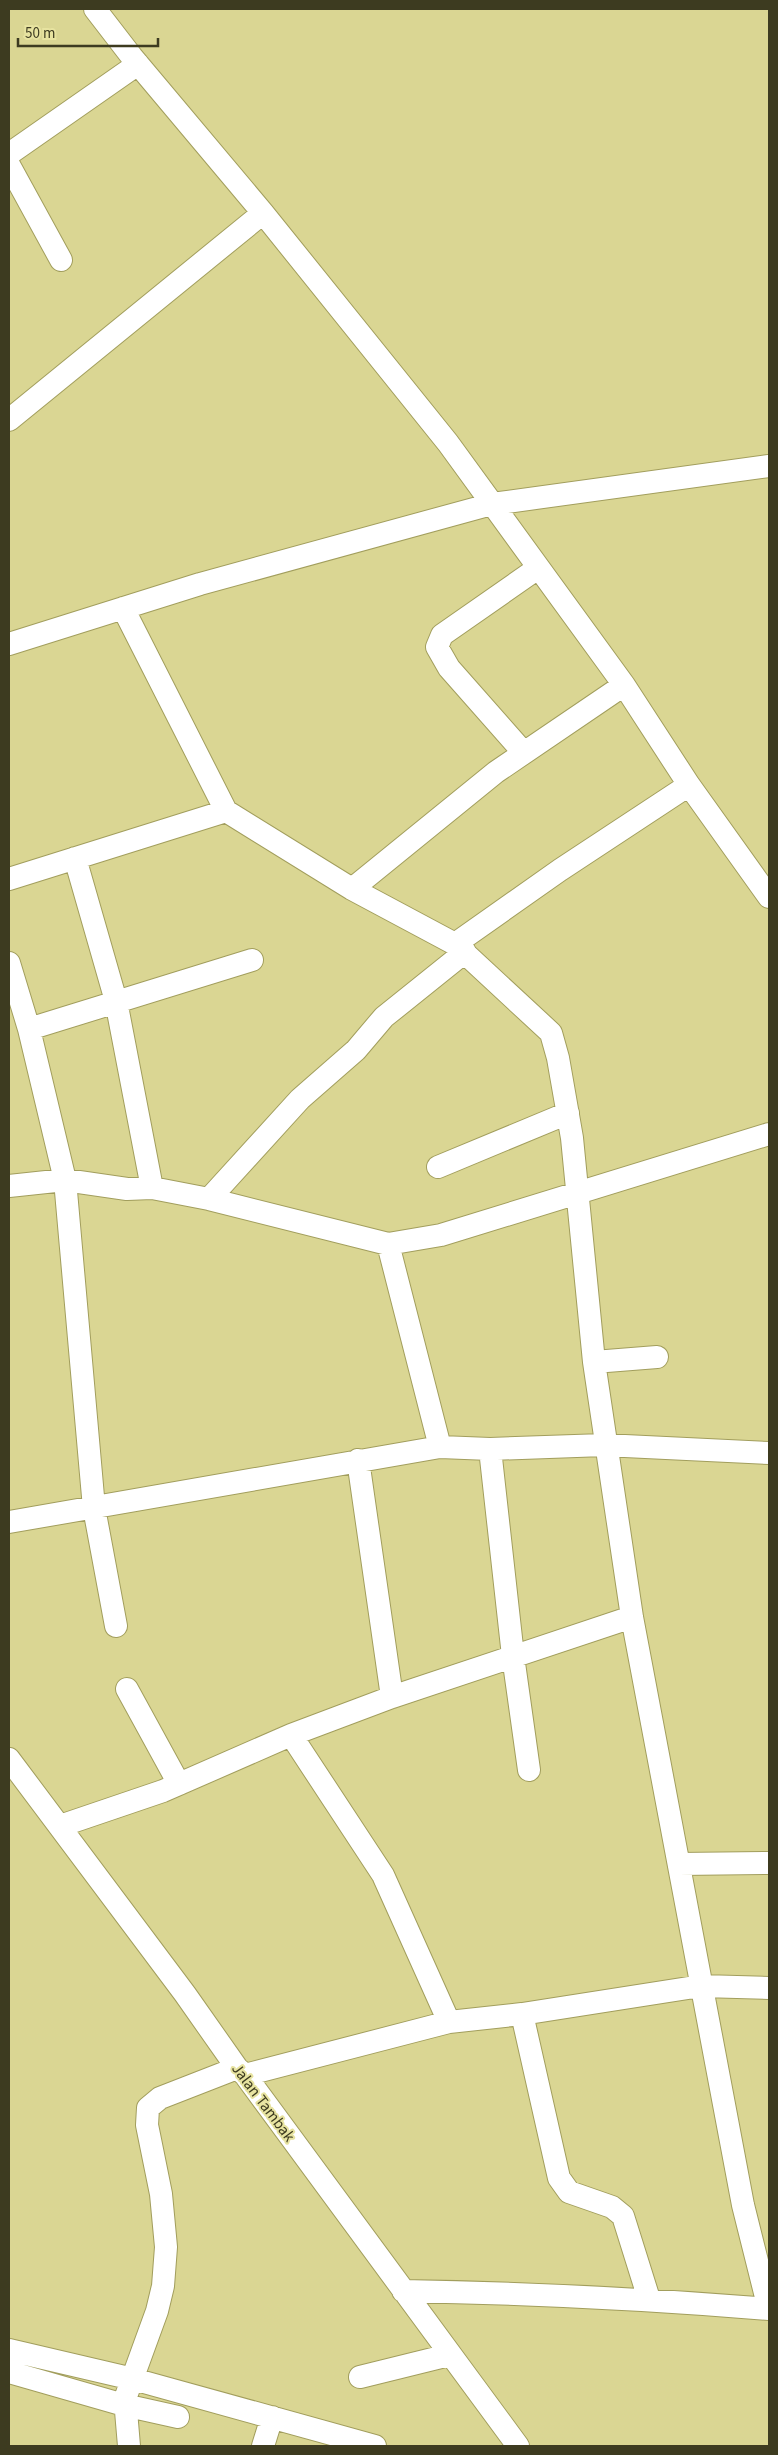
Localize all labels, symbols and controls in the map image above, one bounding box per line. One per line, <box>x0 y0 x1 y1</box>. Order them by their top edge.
scale bar <box>18 15 158 47</box>
text: 50 m <box>25 23 55 44</box>
street label: Jalan Tambak <box>226 2059 300 2146</box>

